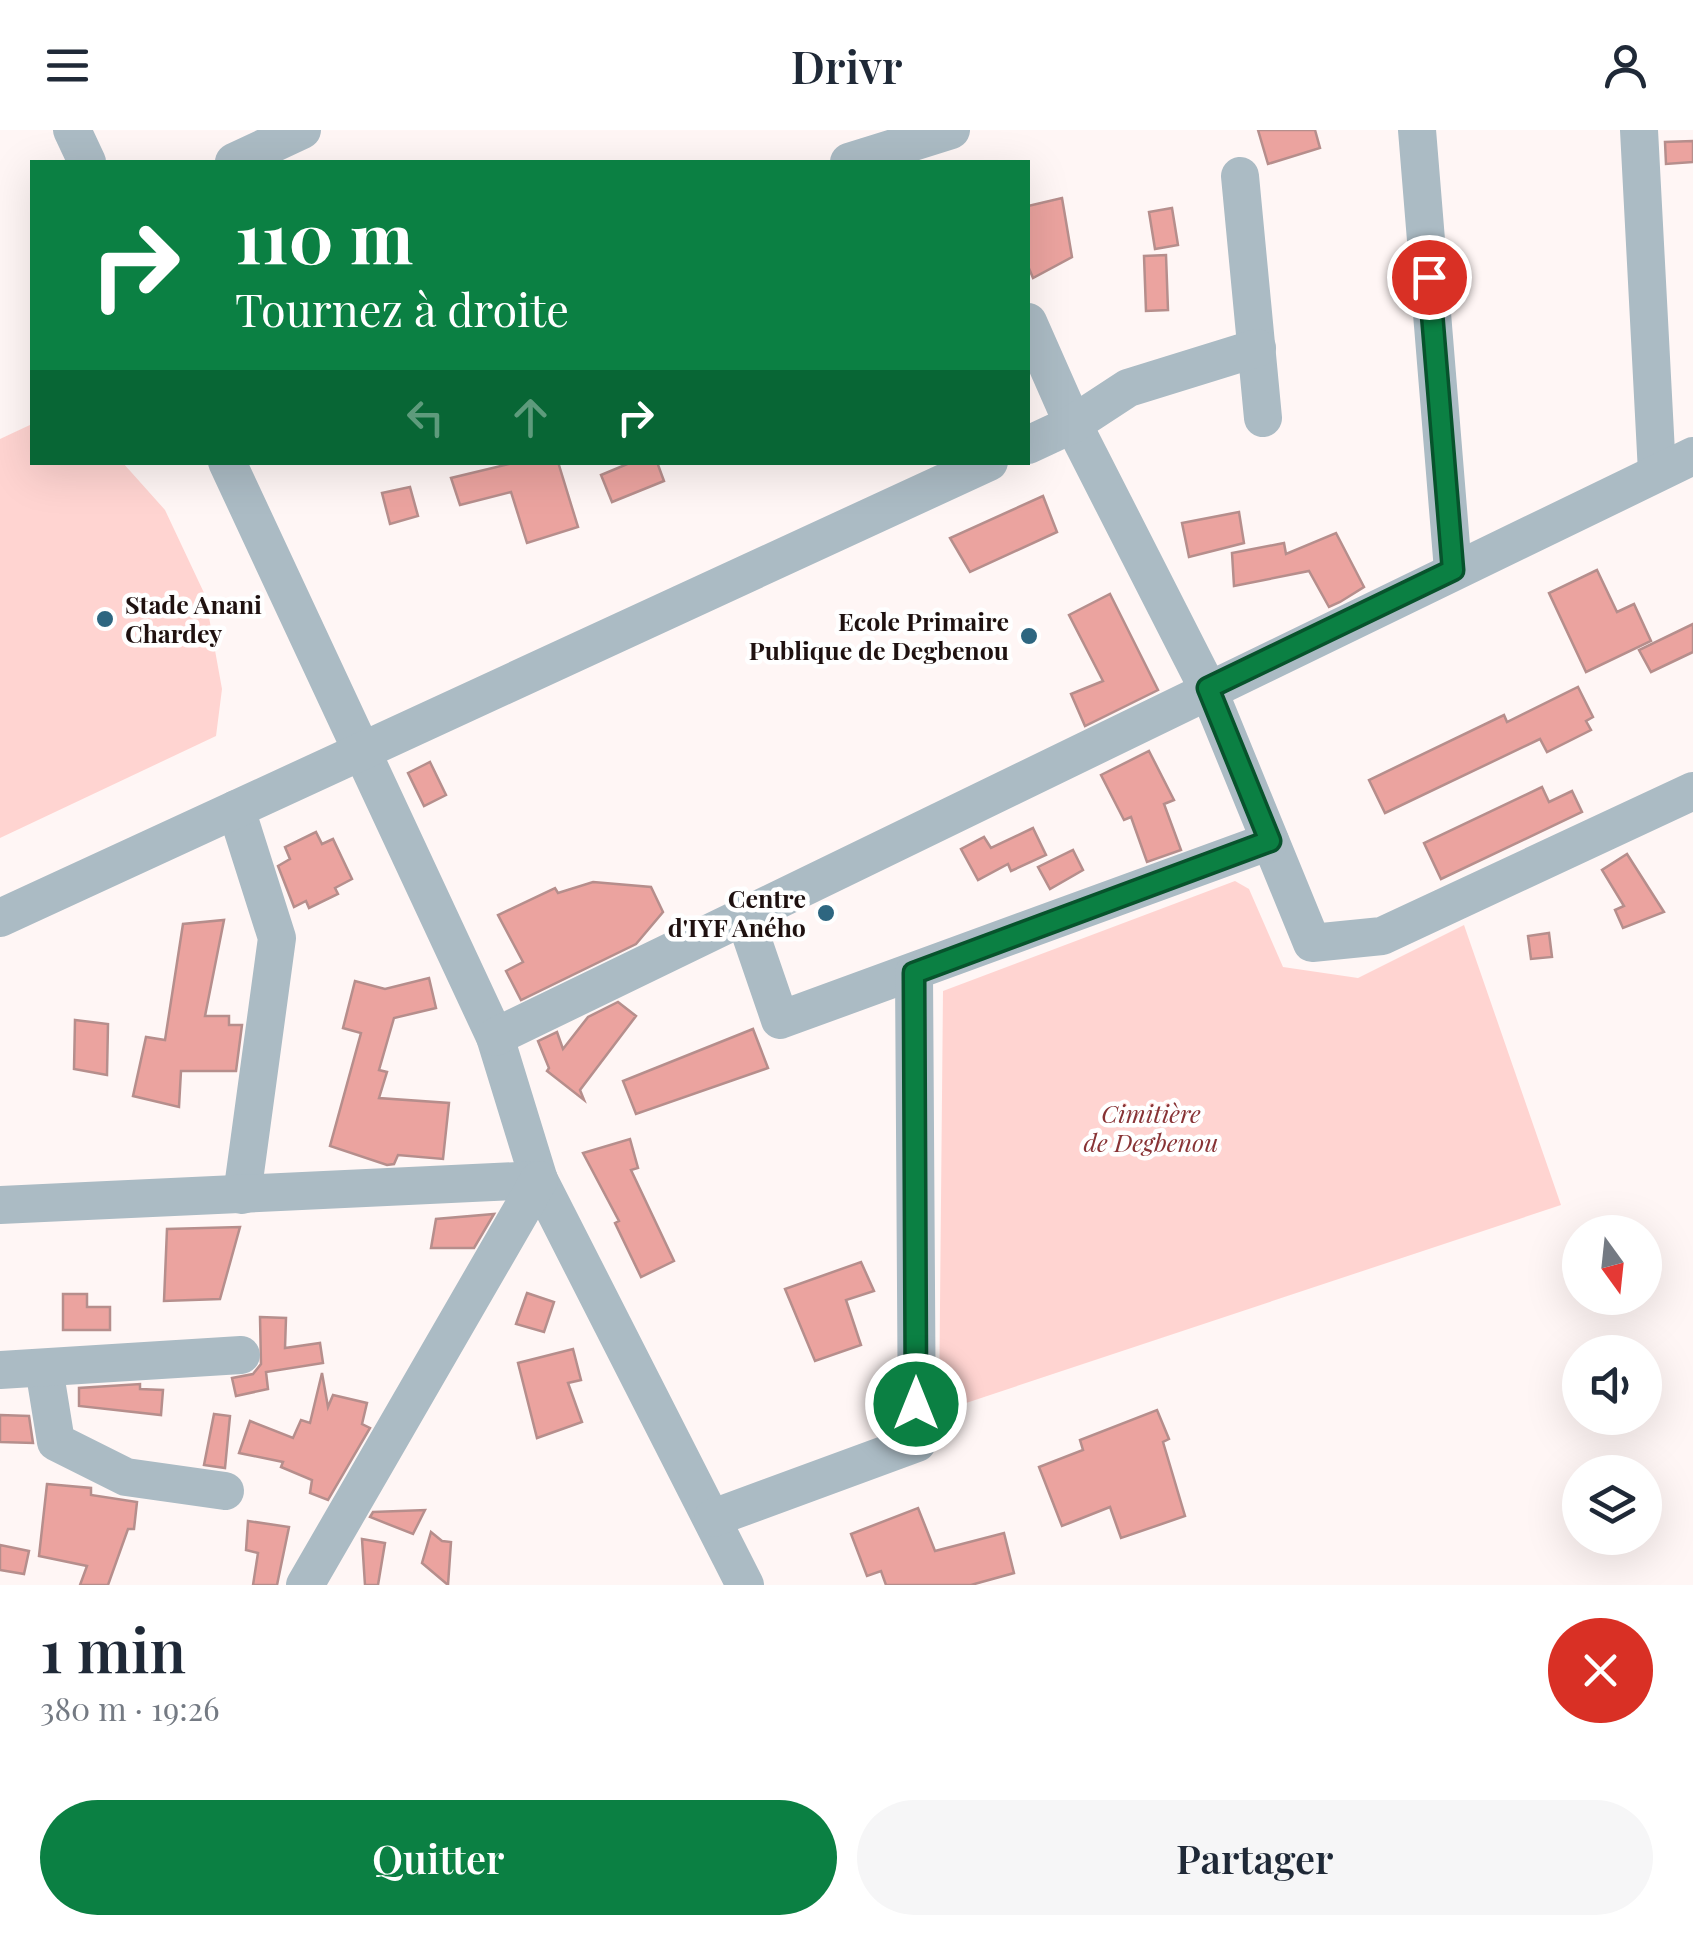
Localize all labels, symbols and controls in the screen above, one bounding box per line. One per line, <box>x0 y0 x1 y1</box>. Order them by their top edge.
text: Drivr <box>791 35 902 95</box>
icon: menu <box>40 38 95 93</box>
icon: person <box>1598 38 1653 93</box>
text: 110 m <box>235 188 413 282</box>
icon: right <box>70 200 200 330</box>
pin <box>1387 235 1472 320</box>
icon: arrive <box>1402 250 1457 305</box>
text: Tournez à droite <box>235 278 569 338</box>
icon: left <box>398 390 453 445</box>
icon: ahead <box>503 390 558 445</box>
icon: right <box>608 390 663 445</box>
place label: Stade Anani Chardey <box>125 587 262 649</box>
place label: Ecole Primaire Publique de Degbenou <box>749 604 1009 666</box>
marker: Stade Anani Chardey <box>94 608 116 630</box>
marker: Ecole Primaire Publique de Degbenou <box>1018 625 1040 647</box>
place label: Centre d'IYF Aného <box>668 881 806 943</box>
marker: Centre d'IYF Aného <box>815 902 837 924</box>
park label: Cimitière de Degbenou <box>1084 1096 1218 1158</box>
north arrow <box>1562 1215 1662 1315</box>
map controls <box>1562 1215 1662 1555</box>
button: sound <box>1562 1335 1662 1435</box>
position arrow <box>864 1352 968 1456</box>
button: layers <box>1562 1455 1662 1555</box>
text: 1 min <box>40 1608 186 1688</box>
button: close <box>1548 1618 1653 1723</box>
text: 380 m · 19:26 <box>40 1686 220 1729</box>
button: Quitter <box>40 1800 837 1915</box>
button: Partager <box>857 1800 1653 1915</box>

